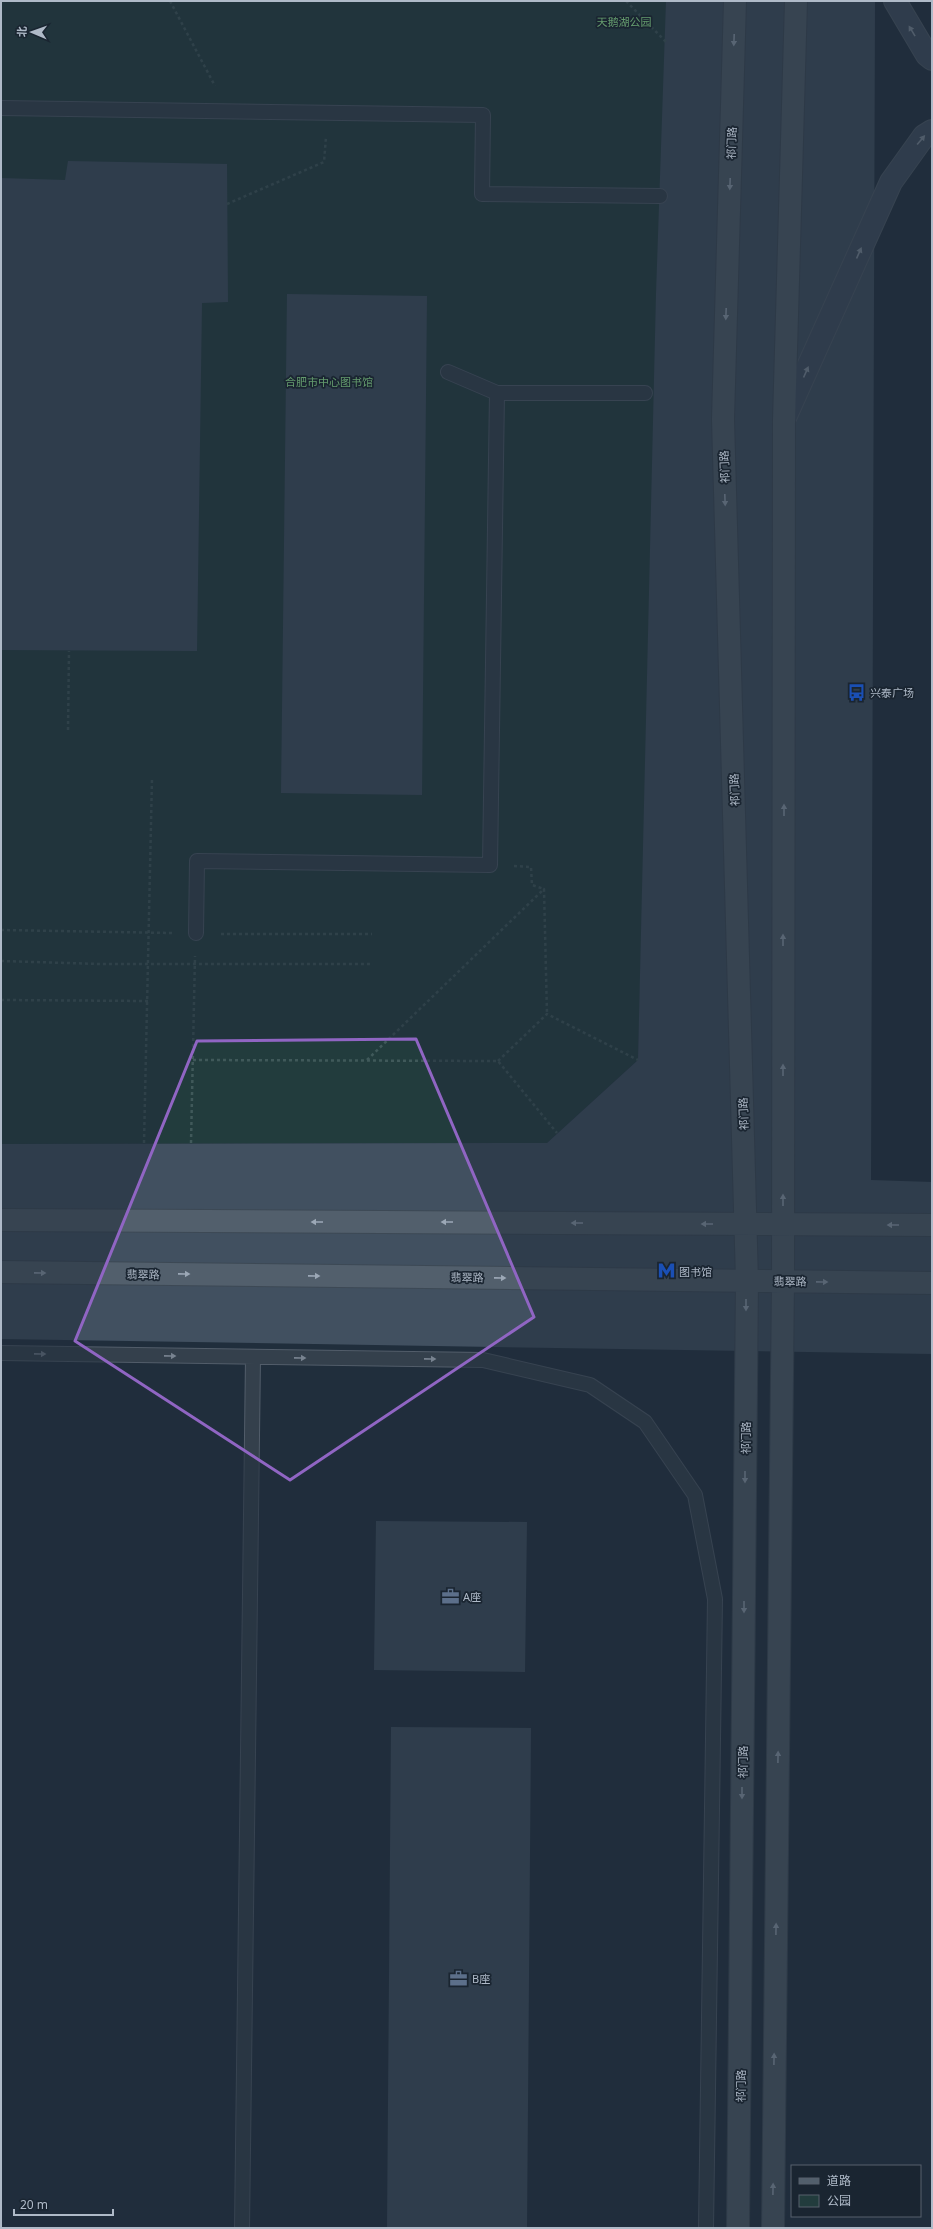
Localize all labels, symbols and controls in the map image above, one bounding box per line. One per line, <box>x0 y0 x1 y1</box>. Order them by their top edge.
north arrow <box>12 12 52 52</box>
park label: 天鹅湖公园 <box>597 14 652 29</box>
text: 北 <box>14 26 29 37</box>
one-way arrow <box>908 26 916 36</box>
one-way arrow <box>730 34 737 46</box>
street label: 祁门路 <box>723 126 739 160</box>
one-way arrow <box>917 135 926 146</box>
one-way arrow <box>726 178 733 190</box>
one-way arrow <box>856 248 862 259</box>
one-way arrow <box>723 308 729 321</box>
one-way arrow <box>803 366 809 378</box>
park label: 合肥市中心图书馆 <box>285 374 373 389</box>
street label: 祁门路 <box>716 450 732 484</box>
one-way arrow <box>722 494 729 506</box>
bus stop icon: 兴泰广场 <box>847 682 867 702</box>
place label: 兴泰广场 <box>870 685 914 700</box>
street label: 祁门路 <box>726 773 742 807</box>
one-way arrow <box>781 803 787 816</box>
one-way arrow <box>780 933 786 946</box>
one-way arrow <box>780 1063 786 1076</box>
street label: 祁门路 <box>735 1097 751 1131</box>
one-way arrow <box>780 1193 786 1206</box>
one-way arrow <box>310 1219 323 1225</box>
one-way arrow <box>440 1219 453 1225</box>
one-way arrow <box>570 1220 583 1226</box>
one-way arrow <box>700 1221 713 1227</box>
one-way arrow <box>886 1222 899 1228</box>
metro station icon: 图书馆 <box>656 1261 676 1281</box>
place label: 图书馆 <box>679 1264 712 1279</box>
street label: 翡翠路 <box>126 1266 160 1282</box>
street label: 翡翠路 <box>450 1269 484 1285</box>
one-way arrow <box>34 1270 47 1276</box>
one-way arrow <box>178 1271 191 1277</box>
one-way arrow <box>308 1273 321 1279</box>
street label: 翡翠路 <box>773 1273 807 1289</box>
one-way arrow <box>494 1275 507 1281</box>
one-way arrow <box>816 1279 829 1285</box>
one-way arrow <box>743 1299 749 1312</box>
one-way arrow <box>34 1351 47 1357</box>
one-way arrow <box>164 1353 177 1359</box>
one-way arrow <box>294 1354 306 1361</box>
one-way arrow <box>424 1356 436 1363</box>
street label: 祁门路 <box>738 1422 753 1455</box>
one-way arrow <box>742 1471 748 1484</box>
office icon: A座 <box>440 1586 460 1606</box>
place label: A座 <box>463 1589 481 1604</box>
one-way arrow <box>741 1601 747 1614</box>
street label: 祁门路 <box>735 1746 750 1779</box>
one-way arrow <box>775 1750 781 1763</box>
one-way arrow <box>739 1787 745 1800</box>
one-way arrow <box>773 1922 779 1935</box>
office icon: B座 <box>449 1968 469 1988</box>
place label: B座 <box>472 1971 490 1986</box>
one-way arrow <box>771 2053 778 2065</box>
street label: 祁门路 <box>733 2070 748 2103</box>
legend <box>791 2165 921 2217</box>
text: 道路 <box>827 2172 851 2189</box>
one-way arrow <box>770 2182 776 2195</box>
scale bar <box>14 2191 113 2217</box>
text: 公园 <box>827 2192 851 2209</box>
text: 20 m <box>20 2196 48 2213</box>

